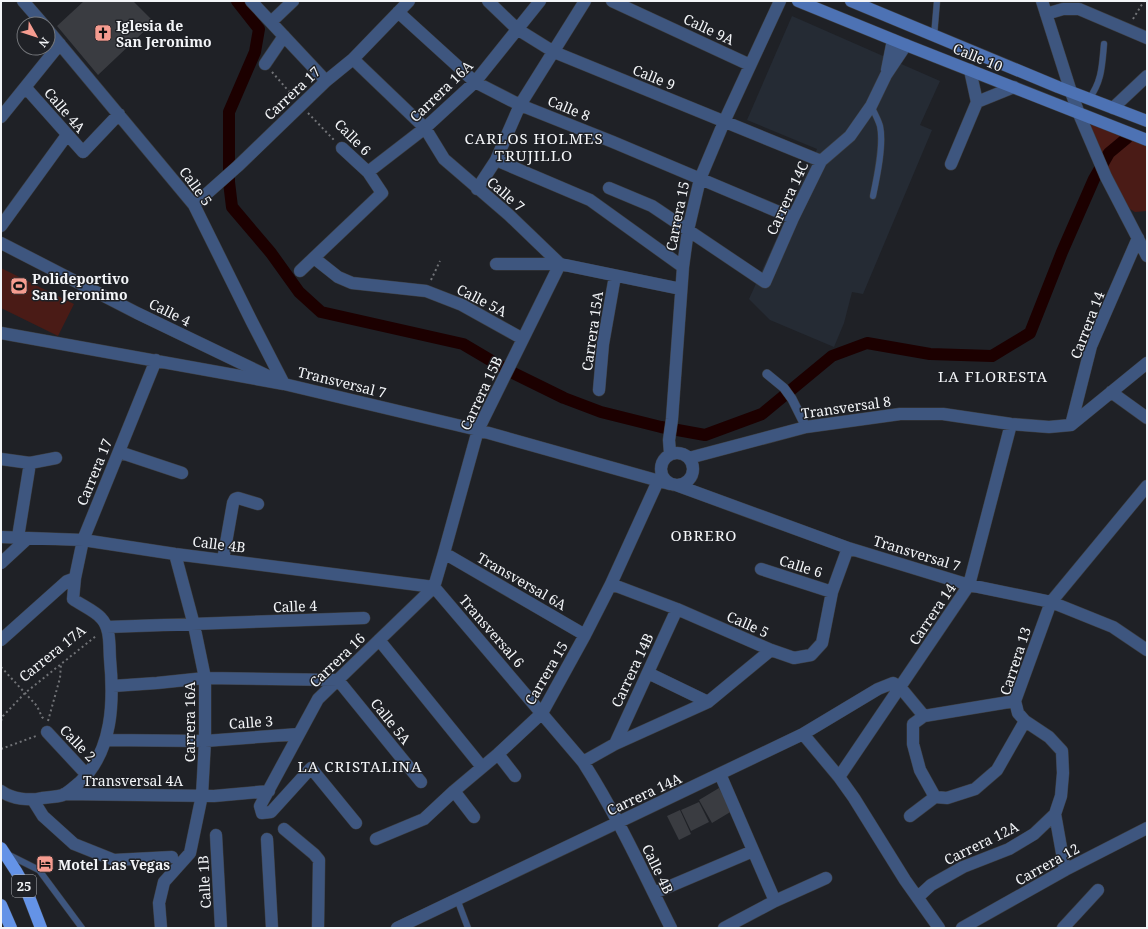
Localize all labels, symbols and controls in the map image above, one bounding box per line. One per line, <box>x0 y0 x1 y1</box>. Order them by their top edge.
street label: Calle 9A <box>681 9 738 49</box>
north arrow <box>16 16 56 56</box>
place label: Iglesia de San Jeronimo <box>116 16 212 51</box>
church icon: Iglesia de San Jeronimo <box>93 23 113 43</box>
text: N <box>35 35 53 51</box>
street label: Calle 10 <box>950 38 1006 76</box>
street label: Carrera 16A <box>405 56 477 126</box>
street label: Calle 9 <box>630 60 678 94</box>
street label: Carrera 17 <box>260 62 324 124</box>
street label: Calle 4A <box>40 83 90 137</box>
street label: Calle 8 <box>545 91 593 125</box>
street label: Calle 6 <box>331 115 375 159</box>
district label: CARLOS HOLMES TRUJILLO <box>464 128 604 165</box>
street label: Carrera 14C <box>762 158 813 238</box>
street label: Calle 5 <box>175 163 217 209</box>
street label: Calle 7 <box>483 172 529 216</box>
street label: Carrera 15 <box>661 180 693 252</box>
place label: Polideportivo San Jeronimo <box>32 269 129 304</box>
sports icon: Polideportivo San Jeronimo <box>9 276 29 296</box>
street label: Calle 5A <box>454 279 510 321</box>
street label: Carrera 14 <box>1065 288 1109 361</box>
street label: Carrera 15A <box>577 290 607 372</box>
street label: Calle 4 <box>146 294 194 330</box>
street label: Carrera 15B <box>456 353 506 433</box>
street label: Transversal 7 <box>296 362 388 402</box>
district label: LA FLORESTA <box>938 366 1048 386</box>
street label: Transversal 8 <box>800 391 892 423</box>
street label: Carrera 17 <box>72 436 116 508</box>
district label: OBRERO <box>671 525 737 545</box>
street label: Calle 4B <box>191 531 247 557</box>
street label: Transversal 7 <box>871 531 963 575</box>
street label: Transversal 6A <box>474 548 570 614</box>
street label: Calle 6 <box>777 550 825 582</box>
street label: Carrera 14 <box>904 579 960 649</box>
street label: Transversal 6 <box>455 591 529 671</box>
street label: Calle 4 <box>273 596 318 616</box>
street label: Calle 5 <box>724 606 772 642</box>
street label: Carrera 17A <box>15 620 89 686</box>
street label: Carrera 13 <box>995 624 1035 698</box>
street label: Carrera 16 <box>305 629 369 691</box>
street label: Carrera 14B <box>607 630 657 710</box>
street label: Carrera 15 <box>520 638 572 708</box>
street label: Carrera 16A <box>180 682 199 762</box>
street label: Calle 5A <box>367 694 415 748</box>
street label: Calle 3 <box>228 711 274 733</box>
street label: Calle 2 <box>56 721 100 765</box>
district label: LA CRISTALINA <box>298 756 422 776</box>
street label: Carrera 14A <box>603 768 685 820</box>
street label: Transversal 4A <box>83 771 183 790</box>
street label: Carrera 12A <box>941 817 1021 869</box>
street label: Carrera 12 <box>1011 839 1083 889</box>
street label: Calle 4B <box>638 841 678 897</box>
hotel icon: Motel Las Vegas <box>35 854 55 874</box>
place label: Motel Las Vegas <box>58 855 170 874</box>
street label: Calle 1B <box>193 855 215 909</box>
road number: 25 <box>12 875 36 897</box>

